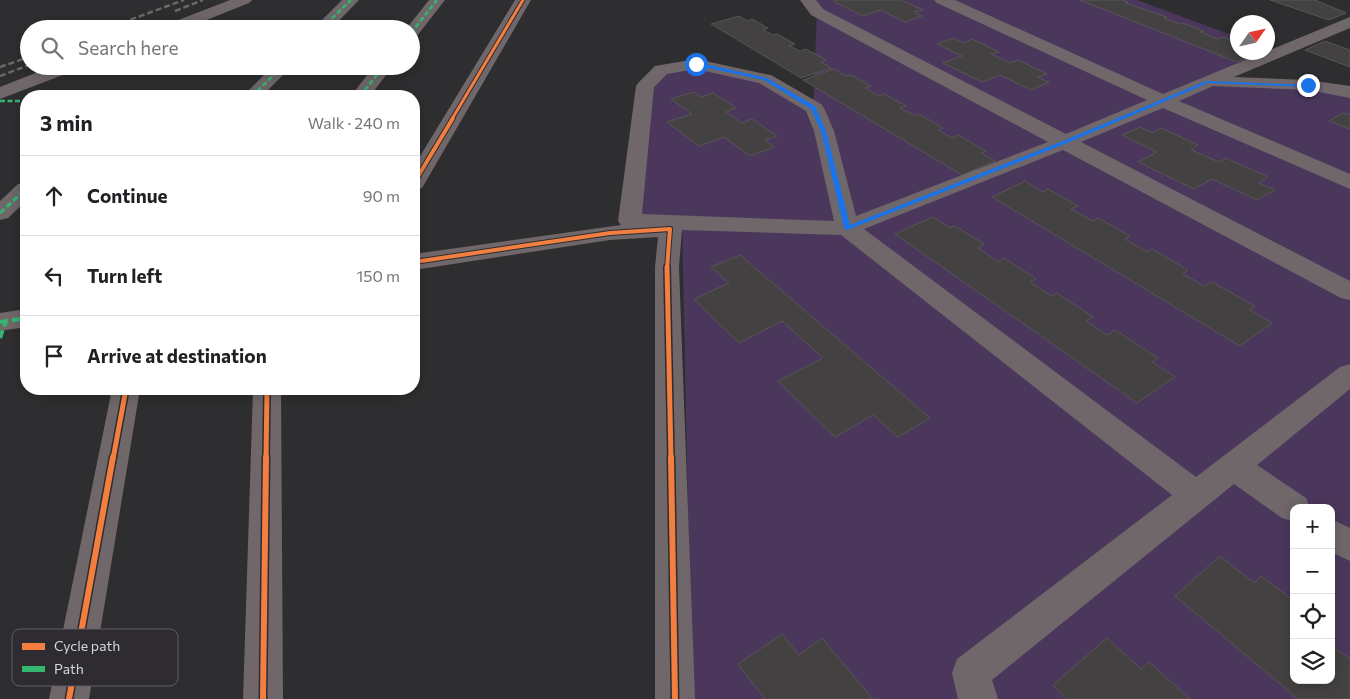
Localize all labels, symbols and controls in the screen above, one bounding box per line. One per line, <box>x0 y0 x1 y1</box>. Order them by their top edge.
north arrow <box>1230 15 1275 60</box>
search box <box>20 20 420 75</box>
icon: search <box>38 34 66 62</box>
text: Search here <box>78 36 178 59</box>
route start <box>685 53 708 76</box>
route end <box>1297 74 1320 97</box>
text: 3 min <box>40 110 93 135</box>
text: Walk · 240 m <box>308 113 400 132</box>
icon: ahead <box>40 182 68 210</box>
text: Continue <box>87 184 167 207</box>
text: 90 m <box>363 186 400 205</box>
icon: left <box>40 262 68 290</box>
text: Turn left <box>87 264 162 287</box>
text: 150 m <box>357 266 400 285</box>
icon: arrive <box>40 342 68 370</box>
text: Arrive at destination <box>87 344 267 367</box>
map controls <box>1290 504 1335 684</box>
button: + <box>1290 504 1335 549</box>
button: − <box>1290 549 1335 594</box>
button: locate <box>1290 594 1335 639</box>
legend <box>12 629 178 686</box>
text: Cycle path <box>54 637 120 654</box>
button: layers <box>1290 639 1335 684</box>
text: Path <box>54 660 84 677</box>

